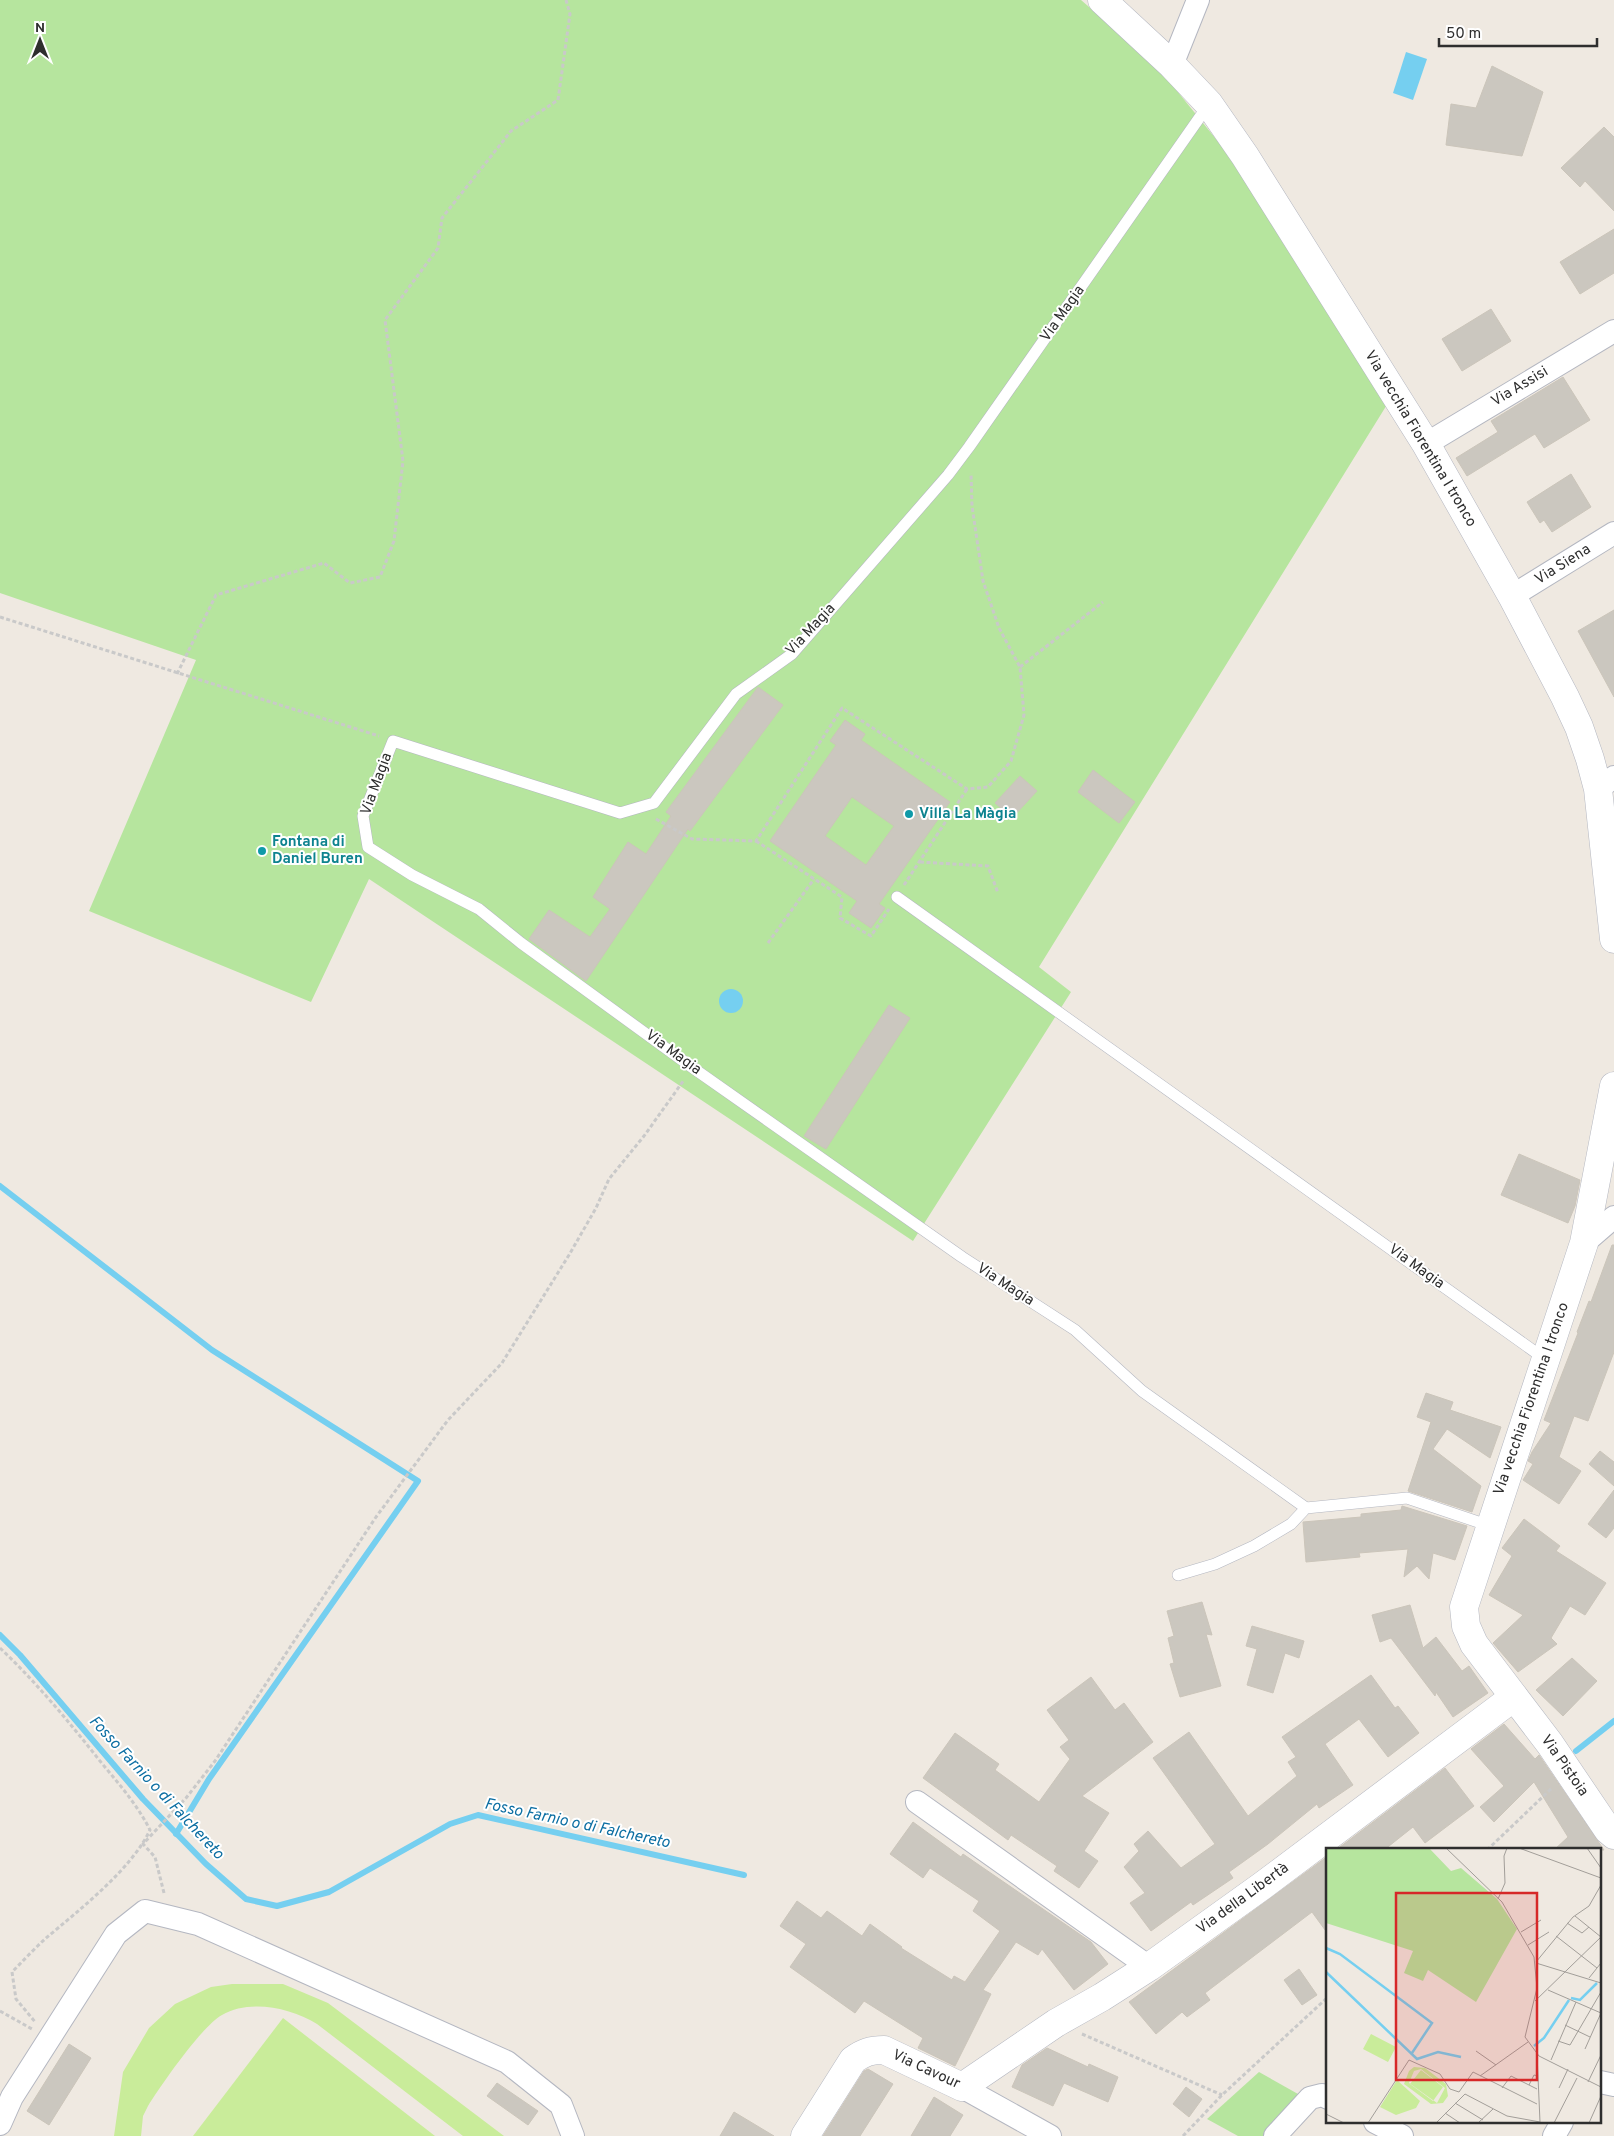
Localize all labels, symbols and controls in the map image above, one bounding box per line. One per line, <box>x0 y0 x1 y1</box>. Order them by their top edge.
north arrow <box>15 15 65 65</box>
scale bar <box>1439 15 1596 47</box>
text: N <box>35 20 45 37</box>
text: 50 m <box>1446 25 1481 44</box>
street label: Via Magia <box>1037 282 1089 346</box>
street label: Via vecchia Fiorentina I tronco <box>1360 347 1480 531</box>
street label: Via Assisi <box>1488 363 1552 411</box>
street label: Via Siena <box>1531 540 1595 590</box>
street label: Via Magia <box>782 600 840 660</box>
street label: Via Magia <box>357 750 397 818</box>
place label: Villa La Màgia <box>919 805 1016 824</box>
marker: Villa La Màgia <box>903 808 915 820</box>
place label: Fontana di Daniel Buren <box>272 833 363 869</box>
marker: Fontana di Daniel Buren <box>256 845 268 857</box>
street label: Via Magia <box>641 1026 705 1080</box>
street label: Via Magia <box>1384 1240 1448 1294</box>
street label: Via Magia <box>973 1259 1037 1311</box>
street label: Via vecchia Fiorentina I tronco <box>1490 1300 1574 1498</box>
water label: Fosso Farnio o di Falchereto <box>84 1712 228 1864</box>
street label: Via Pistoia <box>1536 1732 1592 1800</box>
water label: Fosso Farnio o di Falchereto <box>482 1795 672 1854</box>
inset map <box>1326 1848 1602 2124</box>
street label: Via della Libertà <box>1193 1859 1293 1939</box>
street label: Via Cavour <box>889 2046 963 2094</box>

